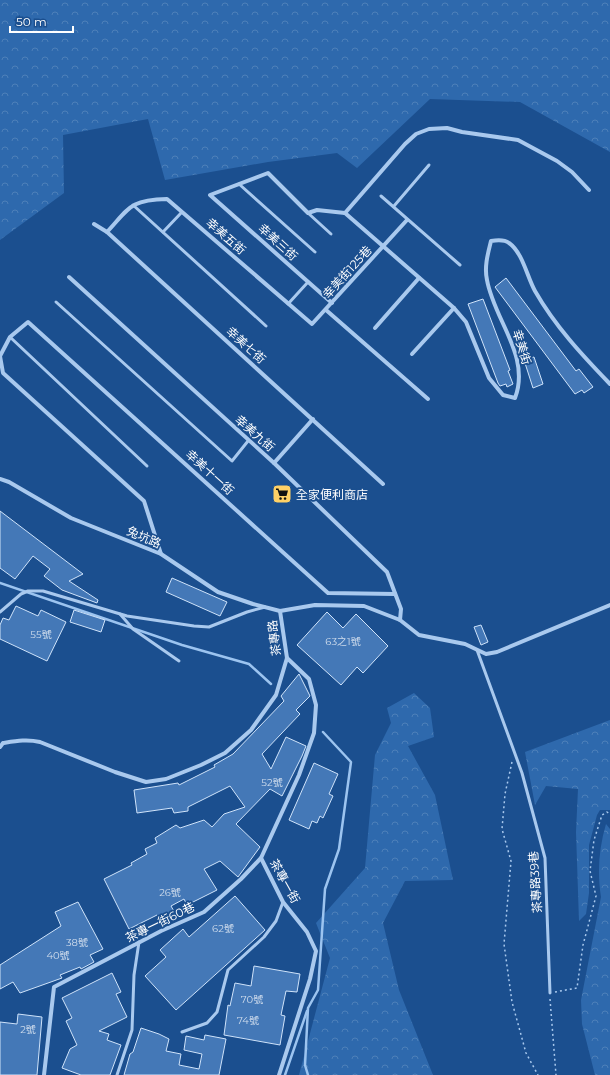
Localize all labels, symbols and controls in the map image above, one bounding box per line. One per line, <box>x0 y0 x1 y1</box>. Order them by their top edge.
scale bar <box>10 8 73 34</box>
text: 50 m <box>16 14 47 29</box>
street label: 幸美五街 <box>203 215 249 257</box>
street label: 幸美三街 <box>255 220 301 264</box>
street label: 幸美街125巷 <box>319 242 375 302</box>
street label: 幸美七街 <box>223 323 269 367</box>
street label: 幸美街 <box>510 328 534 366</box>
street label: 幸美九街 <box>232 412 278 454</box>
street label: 幸美十一街 <box>183 446 237 498</box>
supermarket icon: 全家便利商店 <box>271 483 293 505</box>
place label: 全家便利商店 <box>296 487 368 502</box>
street label: 兔坑路 <box>124 523 164 551</box>
street label: 茶專路 <box>264 619 284 657</box>
house number: 55號 <box>30 628 52 641</box>
house number: 63之1號 <box>325 635 361 648</box>
house number: 52號 <box>261 776 283 789</box>
street label: 茶專路39巷 <box>525 851 545 913</box>
street label: 茶專一街 <box>267 856 303 906</box>
house number: 26號 <box>159 886 181 899</box>
street label: 茶專一街60巷 <box>123 899 197 945</box>
house number: 62號 <box>212 922 234 935</box>
house number: 38號 <box>66 936 88 949</box>
house number: 40號 <box>46 949 70 962</box>
house number: 70號 <box>241 993 263 1006</box>
house number: 74號 <box>237 1014 259 1027</box>
house number: 2號 <box>20 1023 36 1036</box>

